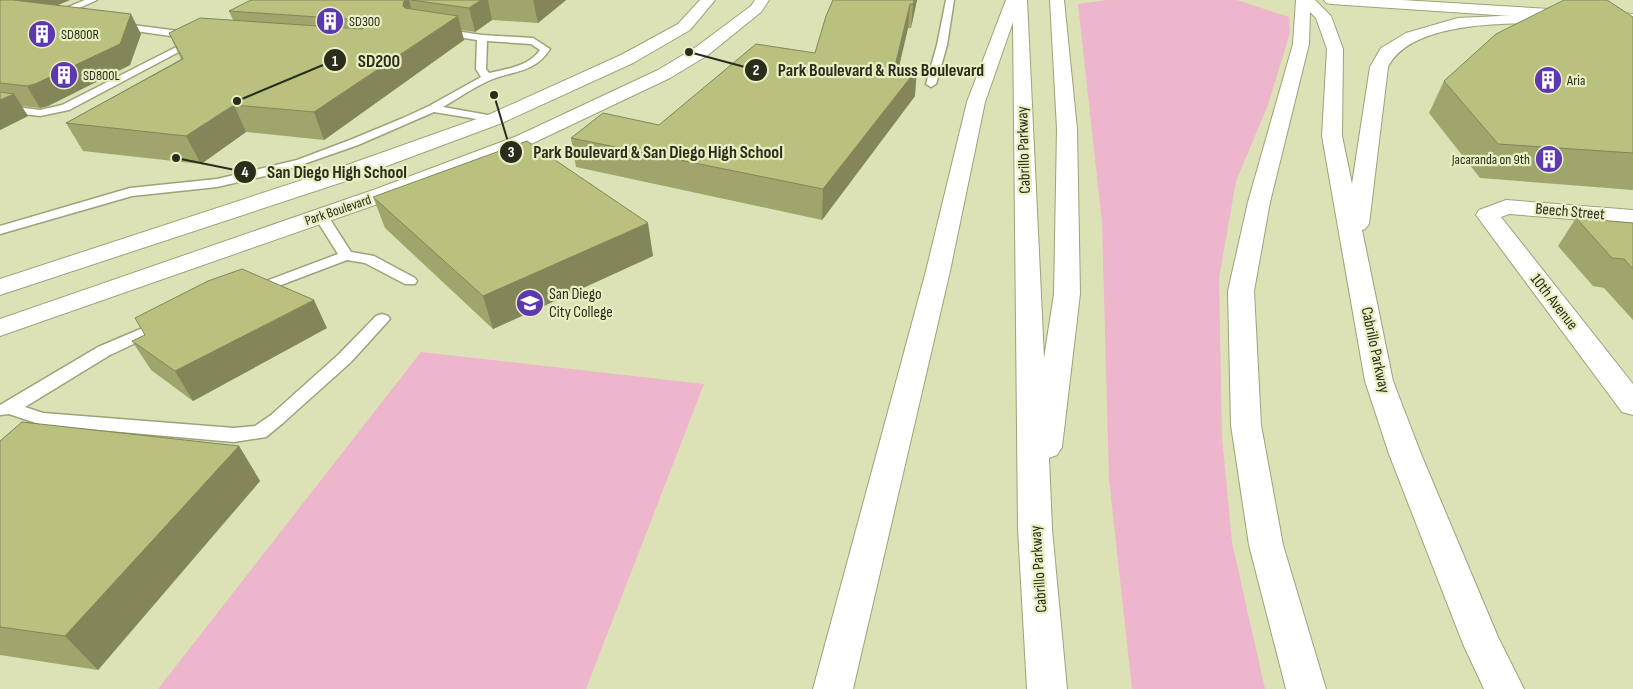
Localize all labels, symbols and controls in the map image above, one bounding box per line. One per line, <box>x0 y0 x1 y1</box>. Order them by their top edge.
building icon: SD300 <box>315 6 345 36</box>
place label: SD300 <box>349 13 380 30</box>
building icon: SD800R <box>27 19 57 49</box>
place label: SD800R <box>61 26 99 43</box>
callout: SD200 <box>322 44 410 77</box>
text: SD200 <box>358 51 400 72</box>
text: 1 <box>332 52 338 71</box>
callout: Park Boulevard & Russ Boulevard <box>743 53 994 86</box>
building icon: SD800L <box>49 60 79 90</box>
text: Park Boulevard & Russ Boulevard <box>778 60 984 81</box>
text: 2 <box>753 61 759 80</box>
building icon: Aria <box>1533 65 1563 95</box>
place label: SD800L <box>83 67 120 84</box>
place label: Aria <box>1566 72 1585 89</box>
street label: Cabrillo Parkway <box>1013 106 1035 194</box>
callout: Park Boulevard & San Diego High School <box>498 135 793 168</box>
text: Park Boulevard & San Diego High School <box>533 142 783 163</box>
text: 3 <box>508 143 515 162</box>
building icon: Jacaranda on 9th <box>1534 144 1564 174</box>
place label: Jacaranda on 9th <box>1451 151 1530 168</box>
callout: San Diego High School <box>232 155 417 188</box>
text: San Diego High School <box>267 162 407 183</box>
text: 4 <box>242 163 249 182</box>
street label: Park Boulevard <box>303 191 374 229</box>
street label: Beech Street <box>1535 200 1606 225</box>
street label: 10th Avenue <box>1526 270 1582 334</box>
place label: San Diego City College <box>549 285 613 322</box>
school or university icon: San Diego City College <box>515 288 545 318</box>
street label: Cabrillo Parkway <box>1357 305 1393 395</box>
street label: Cabrillo Parkway <box>1026 525 1052 613</box>

